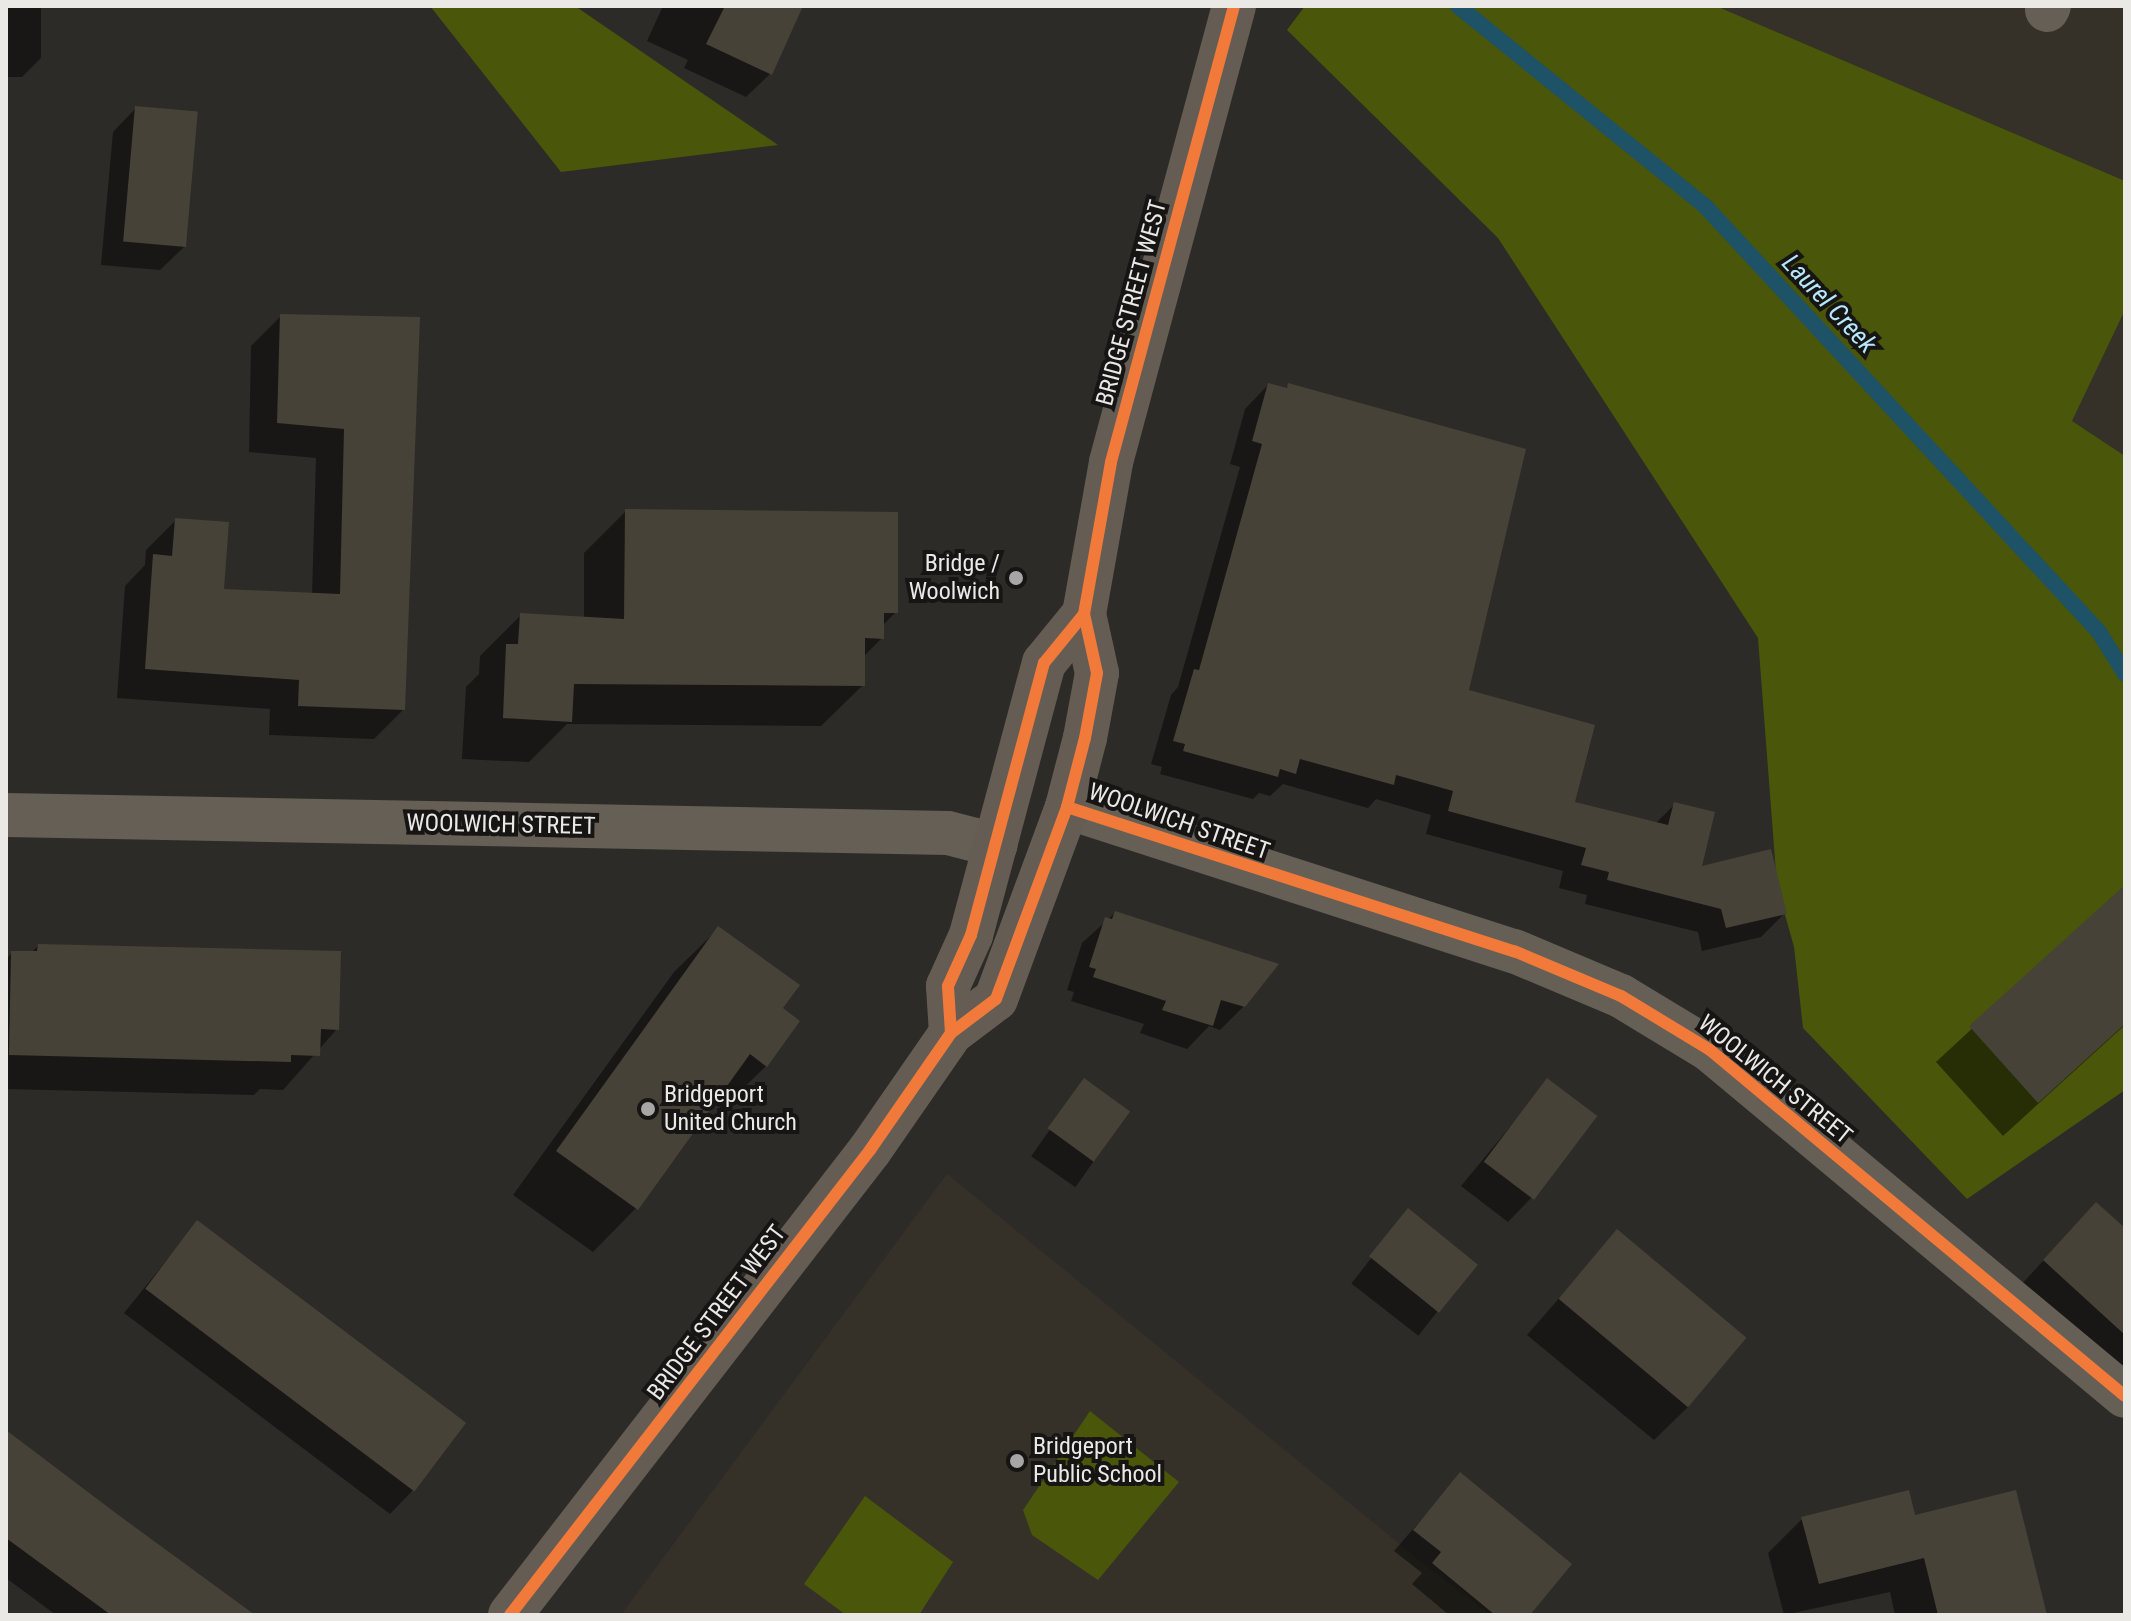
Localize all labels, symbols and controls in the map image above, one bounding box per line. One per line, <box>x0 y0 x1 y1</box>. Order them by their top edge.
street label: BRIDGE STREET WEST <box>1091 197 1173 409</box>
water label: Laurel Creek <box>1775 248 1883 360</box>
place label: Bridge / Woolwich <box>909 550 1000 606</box>
marker: Bridge / Woolwich <box>1007 569 1025 587</box>
street label: WOOLWICH STREET <box>1085 778 1273 866</box>
street label: WOOLWICH STREET <box>406 809 596 841</box>
street label: WOOLWICH STREET <box>1692 1009 1858 1151</box>
place label: Bridgeport United Church <box>664 1081 797 1137</box>
marker: Bridgeport United Church <box>639 1100 657 1118</box>
street label: BRIDGE STREET WEST <box>642 1220 792 1406</box>
place label: Bridgeport Public School <box>1033 1433 1162 1489</box>
marker: Bridgeport Public School <box>1008 1452 1026 1470</box>

